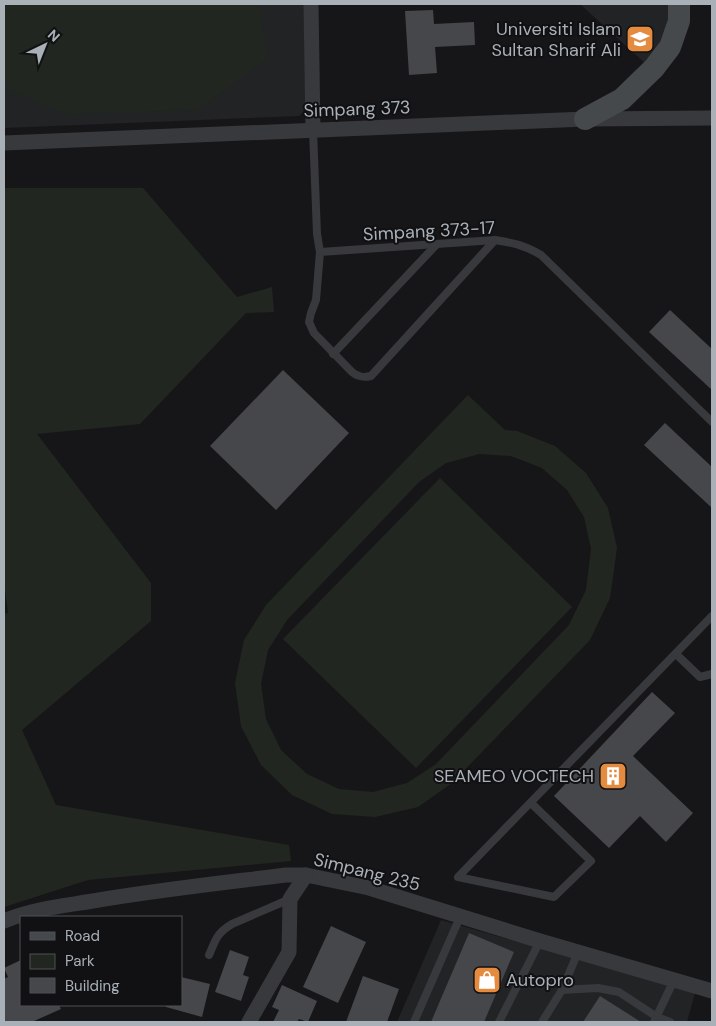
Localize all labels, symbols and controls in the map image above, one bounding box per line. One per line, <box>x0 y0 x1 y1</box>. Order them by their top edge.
place label: Universiti Islam Sultan Sharif Ali <box>492 17 621 62</box>
north arrow <box>20 20 70 70</box>
school or university icon: Universiti Islam Sultan Sharif Ali <box>625 24 655 54</box>
text: N <box>44 25 64 46</box>
street label: Simpang 373 <box>303 95 411 123</box>
street label: Simpang 373-17 <box>362 216 496 246</box>
building icon: SEAMEO VOCTECH <box>598 761 628 791</box>
place label: SEAMEO VOCTECH <box>434 764 594 788</box>
street label: Simpang 235 <box>311 847 423 897</box>
legend <box>20 916 182 1006</box>
text: Road <box>65 926 100 946</box>
text: Park <box>65 951 95 971</box>
shop icon: Autopro <box>472 965 502 995</box>
place label: Autopro <box>506 968 574 992</box>
text: Building <box>65 976 120 996</box>

